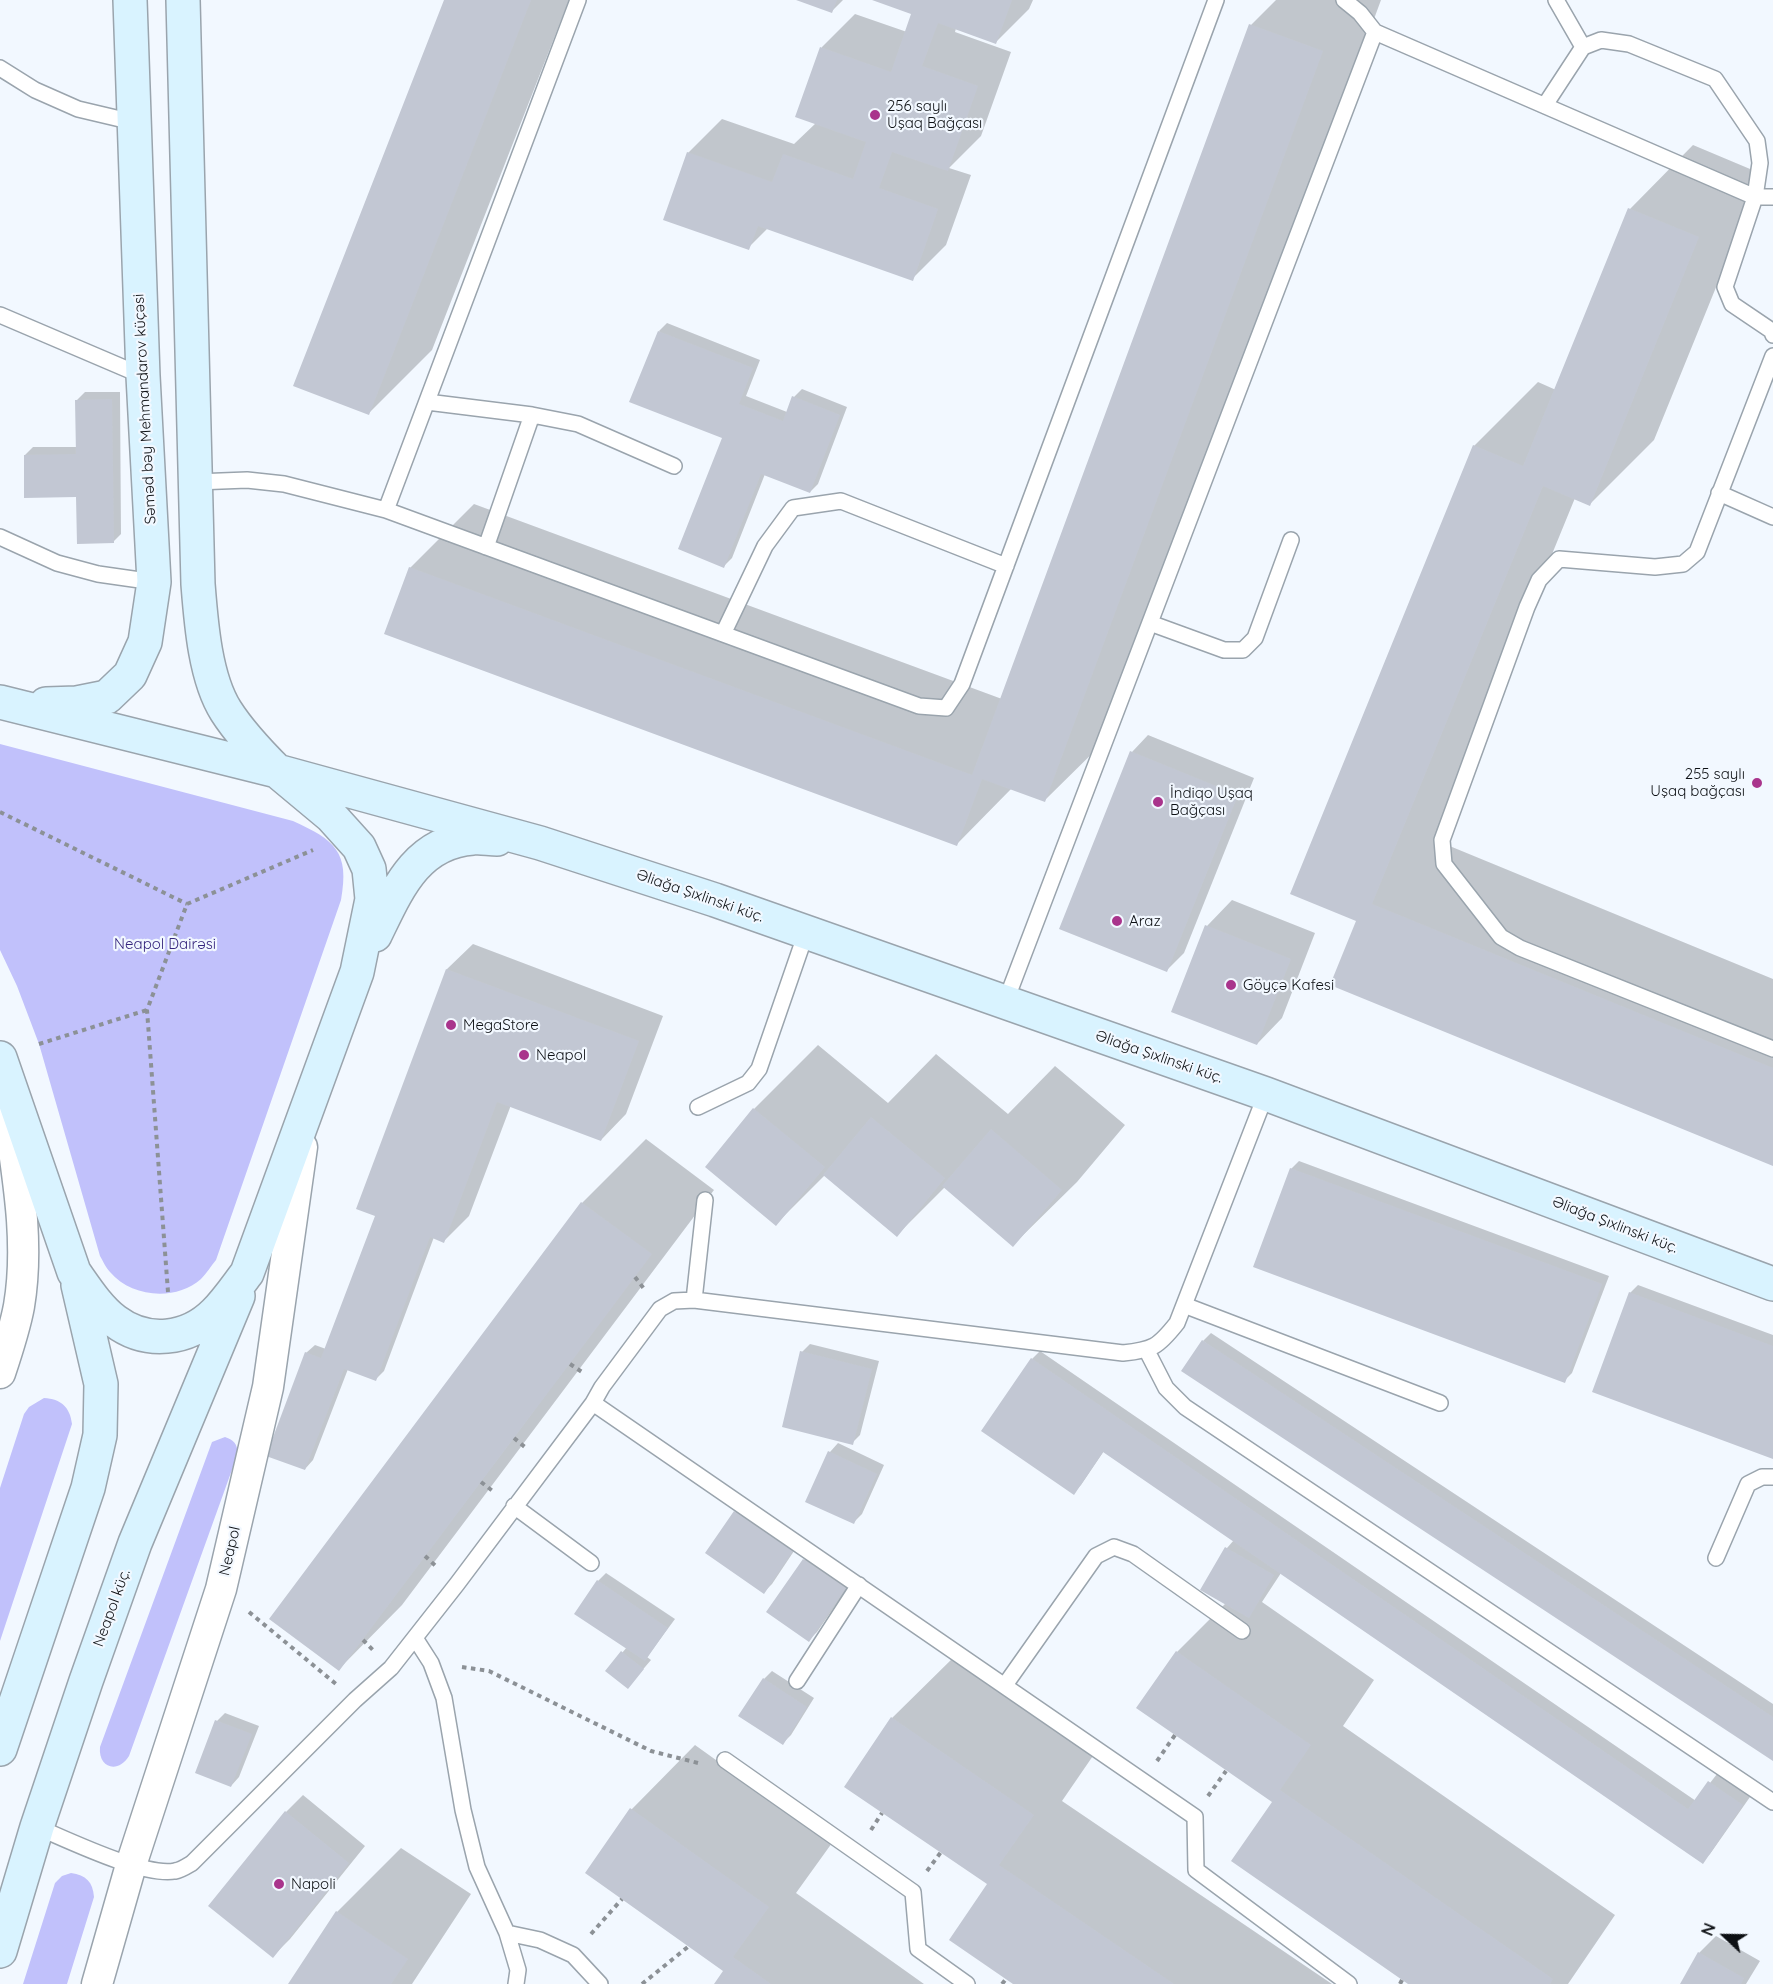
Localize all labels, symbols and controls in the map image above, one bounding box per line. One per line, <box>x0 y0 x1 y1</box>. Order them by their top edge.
place label: 256 saylı Uşaq Bağçası <box>887 97 982 132</box>
marker: 256 saylı Uşaq Bağçası <box>868 108 882 122</box>
street label: Səməd bəy Mehmandarov küçəsi <box>130 293 160 525</box>
place label: 255 saylı Uşaq bağçası <box>1650 765 1745 800</box>
marker: 255 saylı Uşaq bağçası <box>1750 776 1764 790</box>
place label: İndiqo Uşaq Bağçası <box>1170 784 1253 819</box>
marker: İndiqo Uşaq Bağçası <box>1151 795 1165 809</box>
street label: Əliağa Şıxlinski küç. <box>634 866 766 926</box>
place label: Araz <box>1129 912 1161 930</box>
marker: Araz <box>1110 914 1124 928</box>
park label: Neapol Dairəsi <box>114 935 216 953</box>
place label: Göyçə Kafesi <box>1243 976 1334 994</box>
marker: Göyçə Kafesi <box>1224 978 1238 992</box>
place label: MegaStore <box>463 1016 539 1034</box>
marker: MegaStore <box>444 1018 458 1032</box>
street label: Əliağa Şıxlinski küç. <box>1093 1027 1225 1087</box>
place label: Neapol <box>536 1046 586 1064</box>
marker: Neapol <box>517 1048 531 1062</box>
street label: Əliağa Şıxlinski küç. <box>1550 1193 1680 1257</box>
street label: Neapol <box>216 1525 244 1577</box>
street label: Neapol küç. <box>90 1567 134 1649</box>
place label: Napoli <box>291 1875 336 1893</box>
marker: Napoli <box>272 1877 286 1891</box>
north arrow <box>1695 1906 1755 1966</box>
text: N <box>1697 1920 1720 1938</box>

